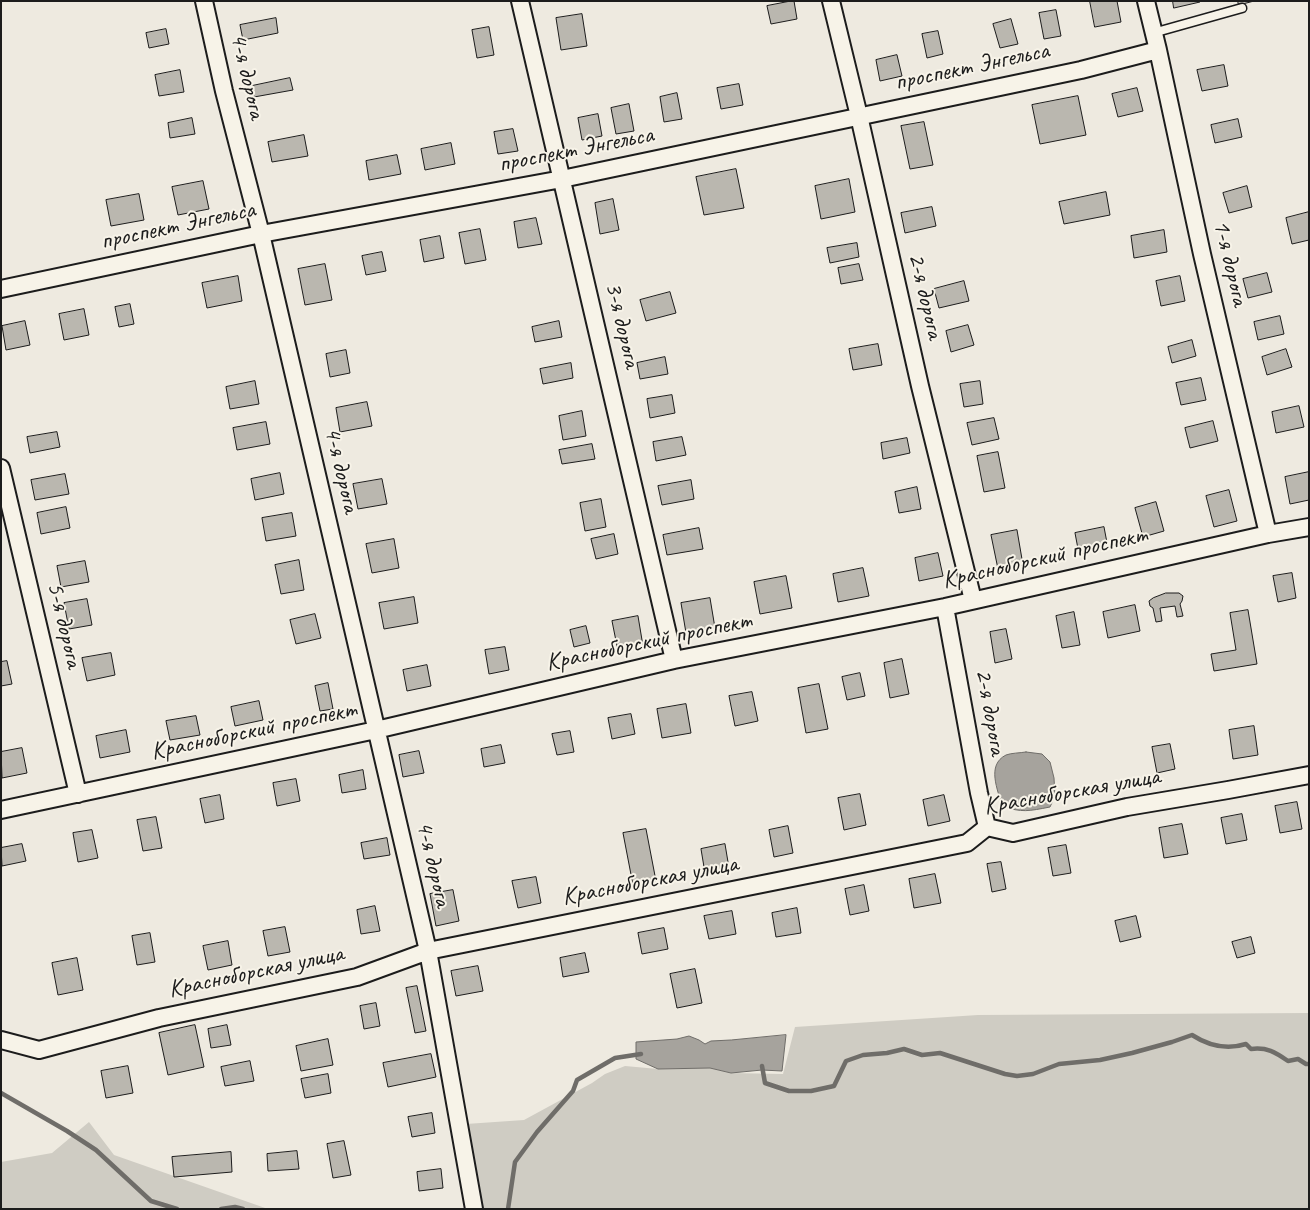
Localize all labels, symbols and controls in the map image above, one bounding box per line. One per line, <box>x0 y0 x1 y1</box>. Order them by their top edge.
street label: 4-я дорога <box>223 30 271 122</box>
street label: проспект Энгельса <box>892 36 1052 98</box>
street label: проспект Энгельса <box>496 120 656 180</box>
street label: проспект Энгельса <box>98 195 258 257</box>
street label: 1-я дорога <box>1206 217 1254 309</box>
street label: 2-я дорога <box>901 250 949 342</box>
street label: 3-я дорога <box>598 279 646 371</box>
street label: 4-я дорога <box>317 424 365 516</box>
street label: Красноборский проспект <box>939 520 1151 596</box>
street label: 5-я дорога <box>40 579 88 671</box>
street label: Красноборский проспект <box>543 606 755 678</box>
street label: 2-я дорога <box>968 666 1012 758</box>
street label: Красноборский проспект <box>148 695 360 767</box>
street label: Красноборская улица <box>982 762 1162 822</box>
street label: 4-я дорога <box>409 818 457 910</box>
street label: Красноборская улица <box>560 849 740 913</box>
street label: Красноборская улица <box>166 939 346 1005</box>

